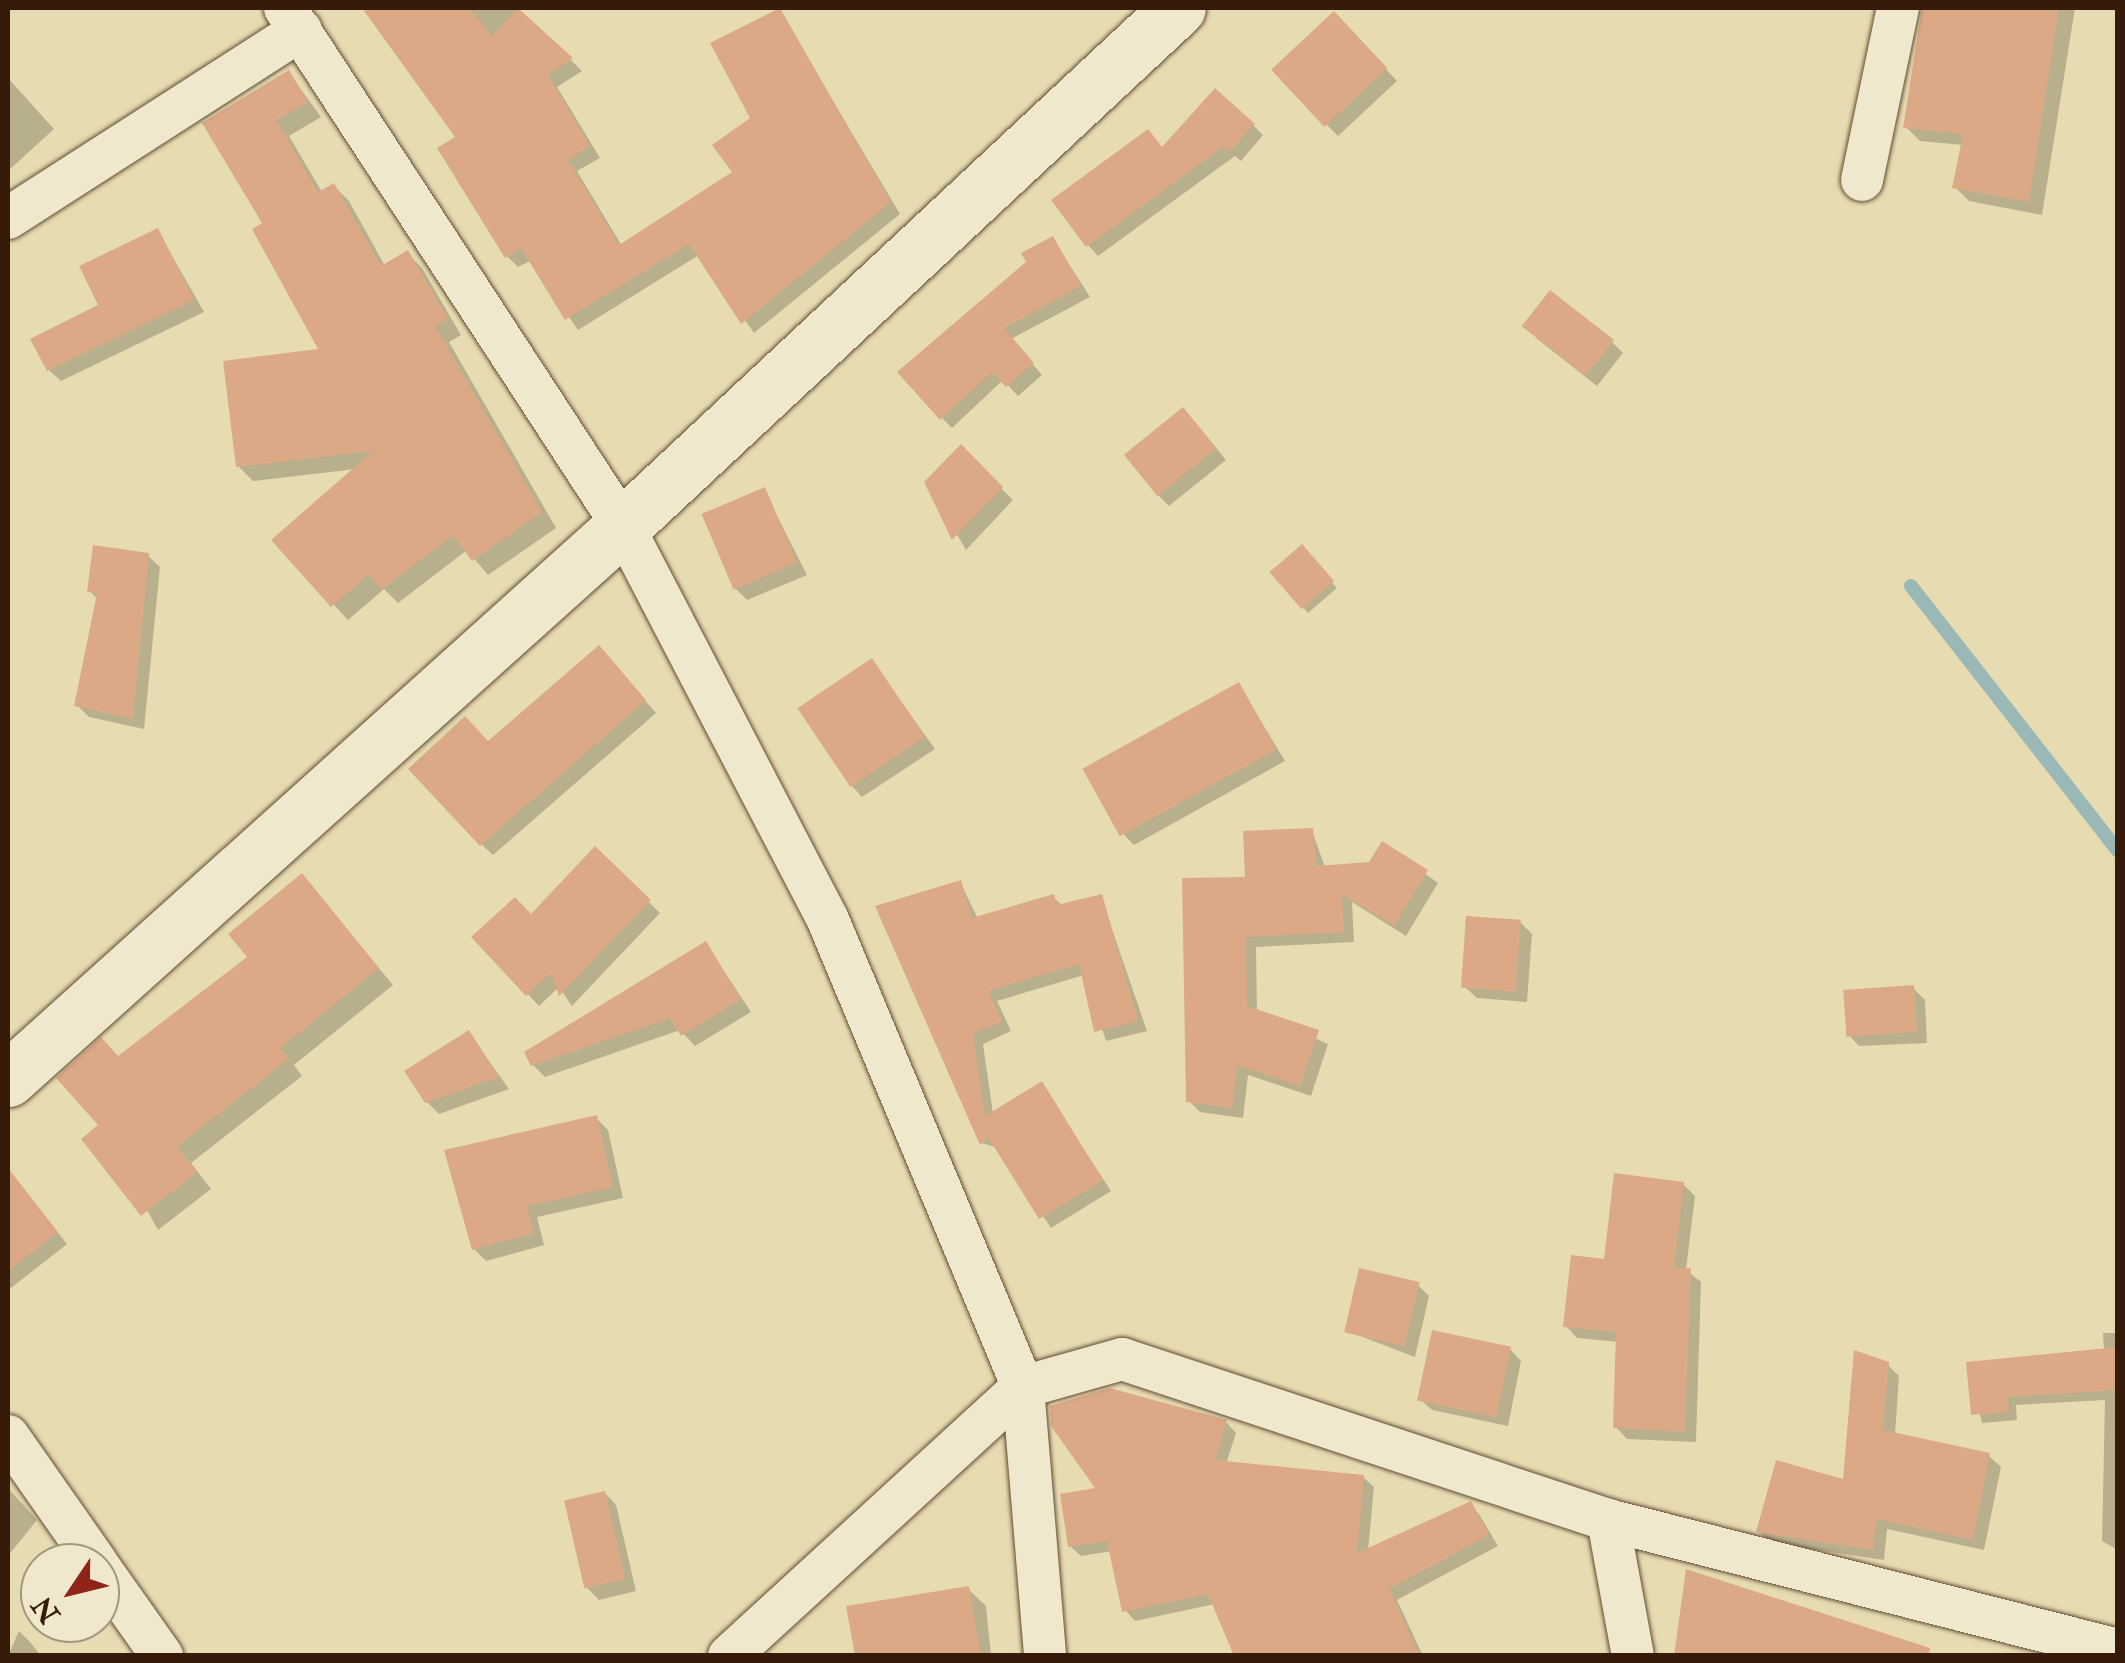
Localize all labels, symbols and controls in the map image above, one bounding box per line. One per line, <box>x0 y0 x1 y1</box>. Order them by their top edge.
north arrow <box>20 1543 120 1643</box>
text: N <box>25 1589 68 1630</box>

